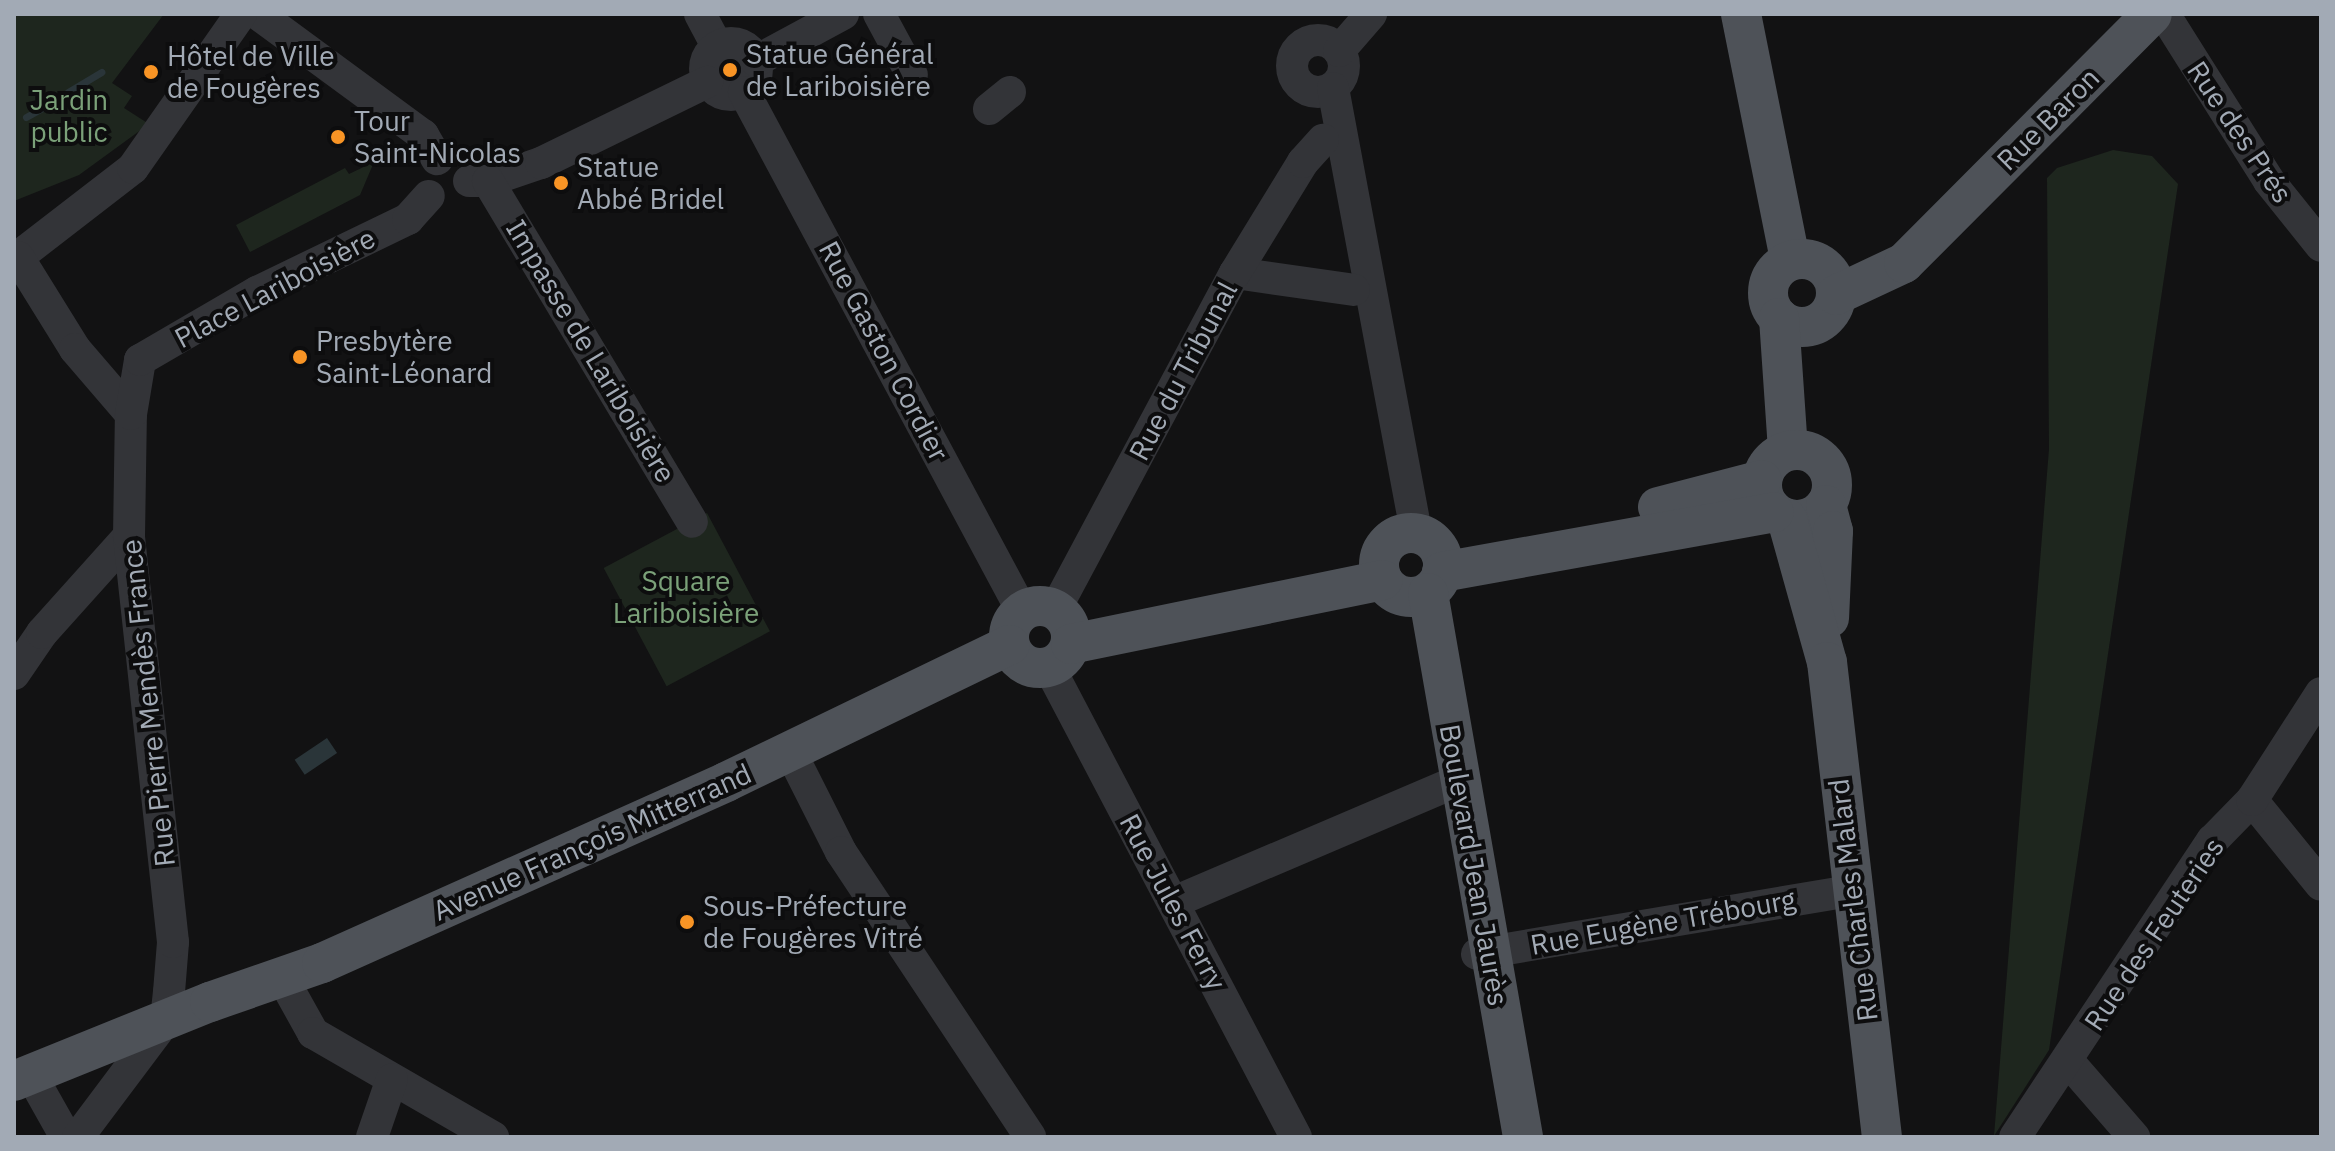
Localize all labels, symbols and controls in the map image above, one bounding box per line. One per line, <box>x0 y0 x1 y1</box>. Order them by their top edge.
place label: Statue Général de Lariboisière <box>746 37 934 103</box>
place label: Hôtel de Ville de Fougères <box>167 39 335 105</box>
street label: Rue des Prés <box>2180 55 2300 209</box>
marker: Statue Général de Lariboisière <box>721 61 739 79</box>
street label: Rue Baron <box>1990 61 2106 177</box>
marker: Hôtel de Ville de Fougères <box>142 63 160 81</box>
park label: Jardin public <box>30 83 108 149</box>
place label: Tour Saint-Nicolas <box>354 104 521 170</box>
marker: Tour Saint-Nicolas <box>329 128 347 146</box>
place label: Statue Abbé Bridel <box>577 150 724 216</box>
marker: Statue Abbé Bridel <box>552 174 570 192</box>
street label: Impasse de Lariboisière <box>499 213 683 489</box>
street label: Place Lariboisière <box>169 221 381 355</box>
street label: Rue Gaston Cordier <box>812 236 956 466</box>
street label: Rue du Tribunal <box>1122 276 1244 466</box>
place label: Presbytère Saint-Léonard <box>316 324 493 390</box>
marker: Presbytère Saint-Léonard <box>291 348 309 366</box>
street label: Rue Pierre Mendès France <box>114 538 182 868</box>
park label: Square Lariboisière <box>613 564 759 630</box>
street label: Boulevard Jean Jaurès <box>1433 722 1515 1008</box>
street label: Avenue François Mitterrand <box>428 756 756 928</box>
street label: Rue Charles Malard <box>1821 777 1885 1023</box>
street label: Rue Jules Ferry <box>1113 808 1233 996</box>
street label: Rue des Feuteries <box>2077 831 2231 1037</box>
street label: Rue Eugène Trébourg <box>1528 882 1798 962</box>
place label: Sous-Préfecture de Fougères Vitré <box>703 889 923 955</box>
marker: Sous-Préfecture de Fougères Vitré <box>678 913 696 931</box>

